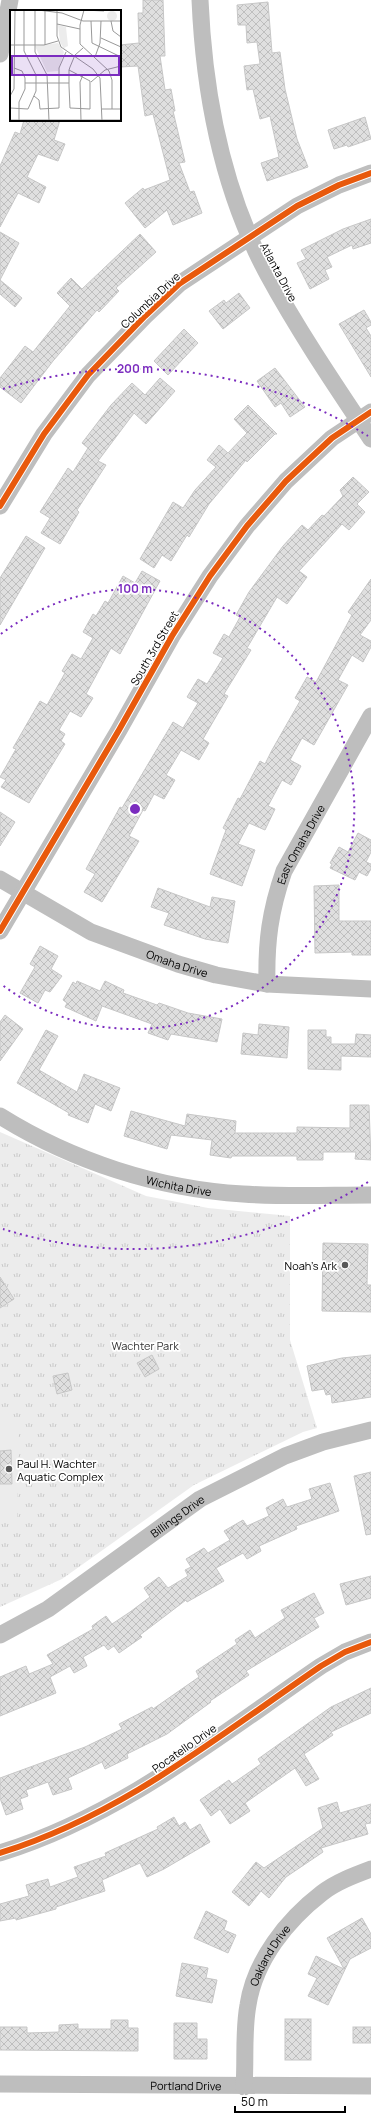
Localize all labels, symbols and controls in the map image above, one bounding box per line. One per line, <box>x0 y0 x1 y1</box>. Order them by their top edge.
inset map <box>10 10 121 121</box>
street label: Atlanta Drive <box>257 240 301 305</box>
street label: Columbia Drive <box>117 268 183 331</box>
text: 200 m <box>117 360 153 377</box>
text: 100 m <box>118 580 152 597</box>
street label: South 3rd Street <box>127 608 181 688</box>
street label: East Omaha Drive <box>273 801 328 886</box>
centre of rings <box>128 802 142 816</box>
street label: Omaha Drive <box>144 946 210 980</box>
street label: Wichita Drive <box>145 1171 213 1199</box>
place label: Noah's Ark <box>285 1258 338 1273</box>
marker: Noah's Ark <box>340 1260 350 1270</box>
park label: Wachter Park <box>111 1338 179 1353</box>
place label: Paul H. Wachter Aquatic Complex <box>17 1456 103 1484</box>
marker: Paul H. Wachter Aquatic Complex <box>4 1464 14 1474</box>
street label: Billings Drive <box>147 1490 207 1540</box>
street label: Pocatello Drive <box>149 1720 220 1776</box>
street label: Oakland Drive <box>246 1921 293 1988</box>
street label: Portland Drive <box>150 2077 222 2093</box>
scale bar <box>235 2088 345 2114</box>
text: 50 m <box>241 2093 268 2110</box>

